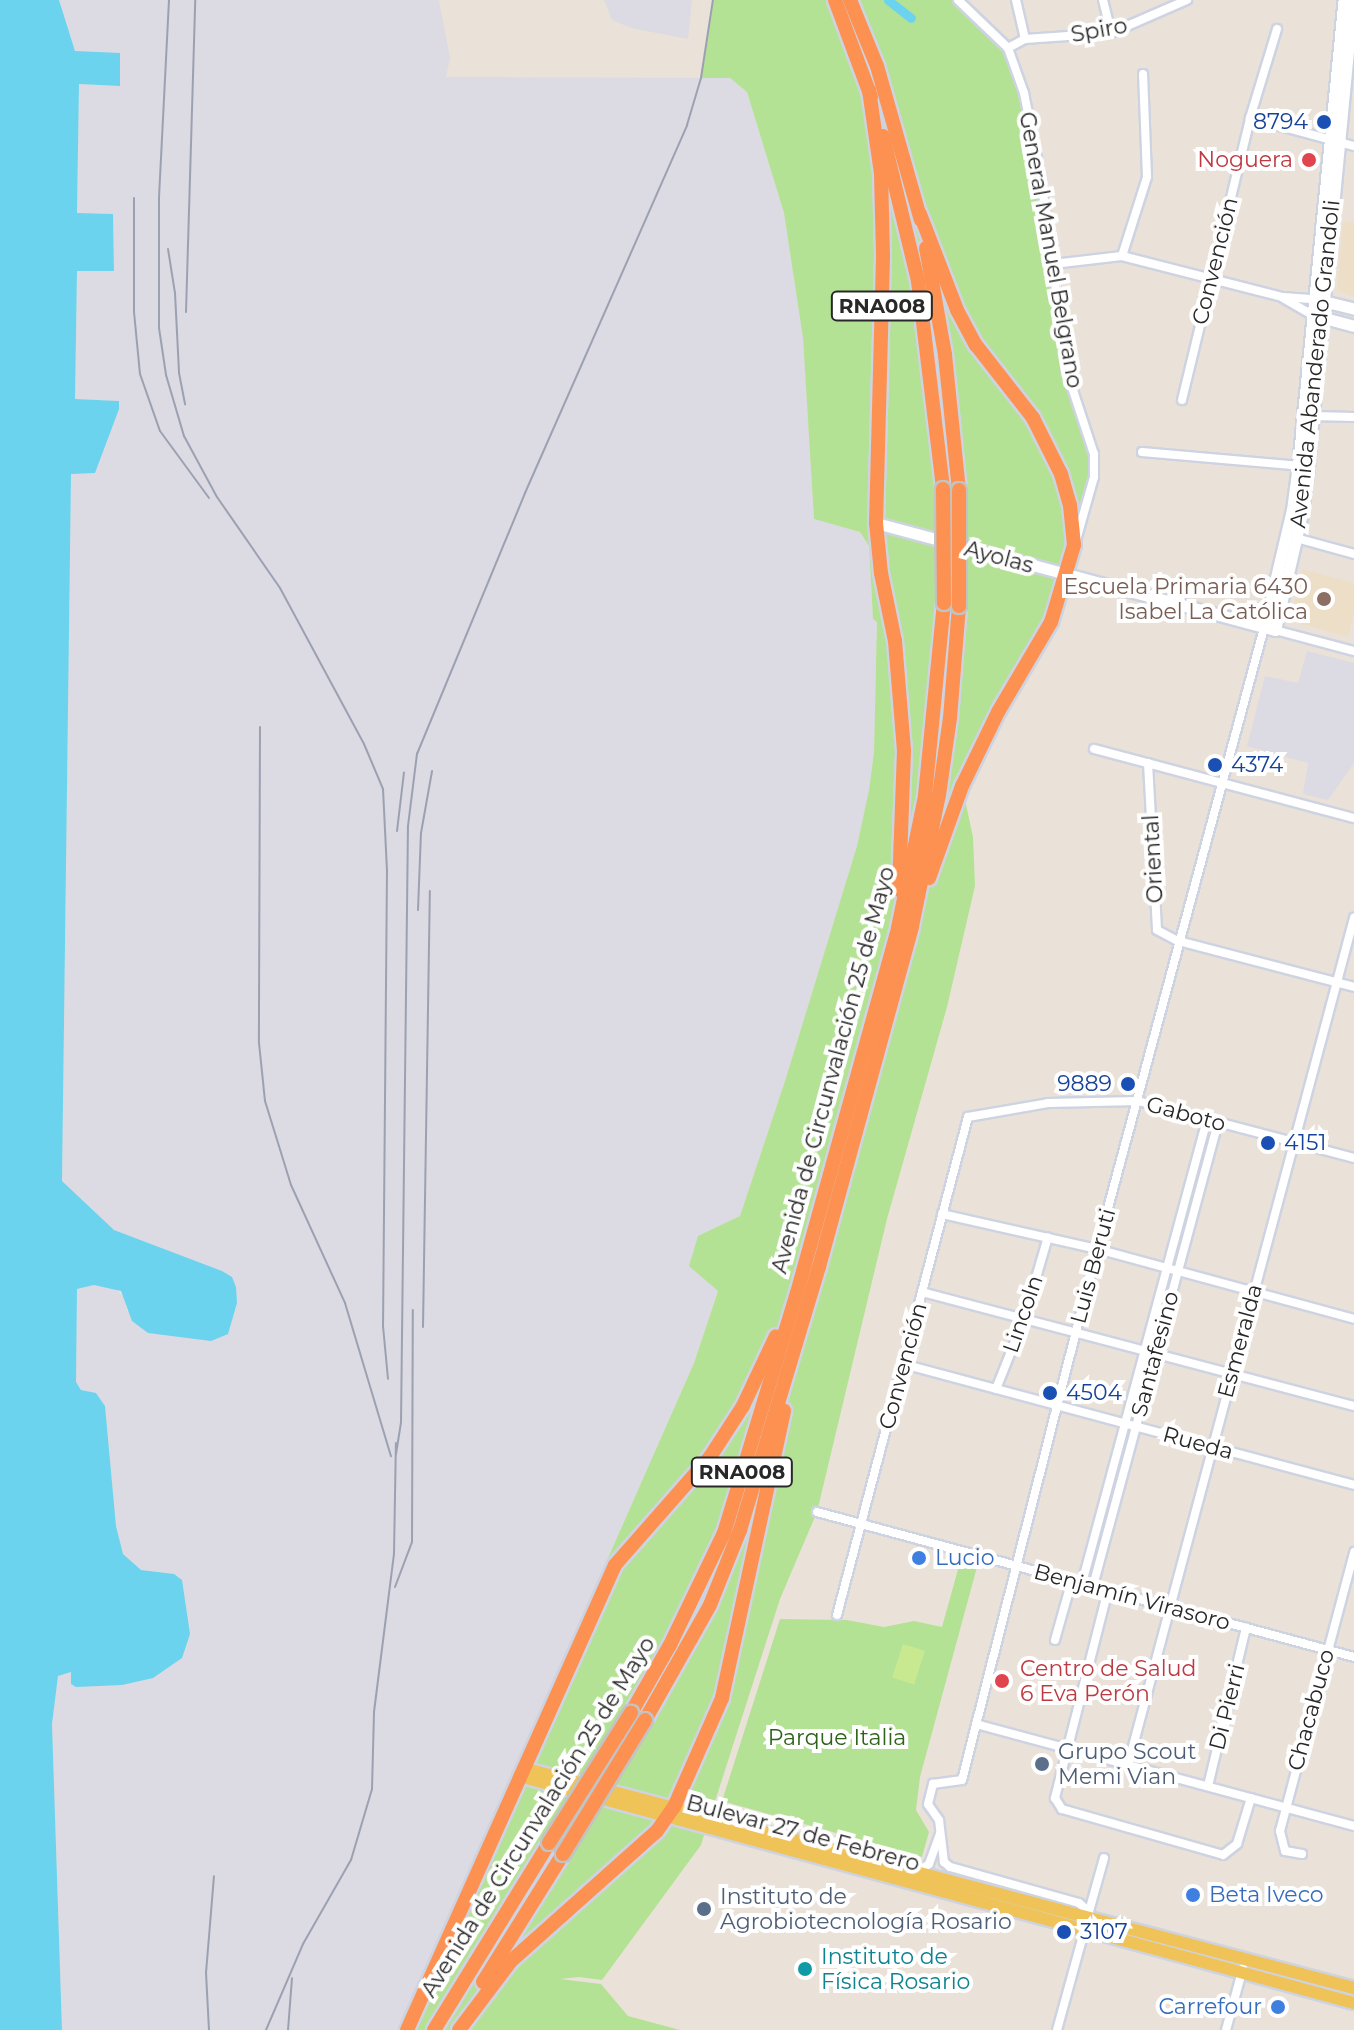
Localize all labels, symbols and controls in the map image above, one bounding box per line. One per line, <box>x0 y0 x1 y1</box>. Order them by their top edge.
street label: Spiro <box>1069 12 1129 48</box>
place label: 8794 <box>1253 109 1308 135</box>
street label: General Manuel Belgrano <box>1014 110 1088 390</box>
marker: 8794 <box>1315 113 1333 131</box>
place label: Noguera <box>1197 147 1293 173</box>
marker: Noguera <box>1300 151 1318 169</box>
street label: Convención <box>1186 195 1244 327</box>
street label: Avenida Abanderado Grandoli <box>1285 199 1345 529</box>
road number: RNA008 <box>830 290 934 322</box>
street label: Ayolas <box>962 535 1036 579</box>
place label: Escuela Primaria 6430 Isabel La Católica <box>1064 573 1308 624</box>
marker: Escuela Primaria 6430 Isabel La Católica <box>1315 590 1333 608</box>
place label: 4374 <box>1231 752 1283 778</box>
marker: 4374 <box>1206 756 1224 774</box>
street label: Oriental <box>1138 814 1168 904</box>
street label: Avenida de Circunvalación 25 de Mayo <box>766 864 900 1276</box>
place label: 9889 <box>1057 1071 1112 1097</box>
marker: 9889 <box>1119 1075 1137 1093</box>
street label: Gaboto <box>1143 1091 1229 1137</box>
place label: 4151 <box>1284 1130 1326 1156</box>
marker: 4151 <box>1259 1134 1277 1152</box>
street label: Luis Beruti <box>1065 1205 1121 1327</box>
street label: Lincoln <box>997 1272 1049 1356</box>
street label: Esmeralda <box>1212 1281 1268 1401</box>
street label: Santafesino <box>1126 1288 1184 1420</box>
street label: Convención <box>873 1300 933 1432</box>
place label: 4504 <box>1066 1380 1122 1406</box>
marker: 4504 <box>1041 1384 1059 1402</box>
street label: Rueda <box>1160 1421 1236 1465</box>
road number: RNA008 <box>690 1456 794 1488</box>
place label: Lucio <box>935 1545 994 1571</box>
marker: Lucio <box>910 1549 928 1567</box>
street label: Benjamín Virasoro <box>1031 1558 1233 1636</box>
street label: Avenida de Circunvalación 25 de Mayo <box>416 1632 660 2002</box>
street label: Chacabuco <box>1282 1646 1340 1774</box>
place label: Centro de Salud 6 Eva Perón <box>1020 1655 1196 1706</box>
street label: Di Pierri <box>1204 1661 1250 1753</box>
marker: Centro de Salud 6 Eva Perón <box>991 1670 1013 1692</box>
park label: Parque Italia <box>768 1725 906 1751</box>
place label: Grupo Scout Memi Vian <box>1058 1738 1196 1790</box>
marker: Grupo Scout Memi Vian <box>1033 1755 1051 1773</box>
street label: Bulevar 27 de Febrero <box>683 1789 923 1877</box>
place label: Beta Iveco <box>1209 1882 1324 1908</box>
place label: Instituto de Agrobiotecnología Rosario <box>720 1883 1012 1934</box>
marker: Beta Iveco <box>1184 1886 1202 1904</box>
marker: Instituto de Agrobiotecnología Rosario <box>695 1900 713 1918</box>
place label: 3107 <box>1080 1919 1128 1945</box>
marker: 3107 <box>1055 1923 1073 1941</box>
place label: Instituto de Física Rosario <box>821 1943 970 1994</box>
marker: Instituto de Física Rosario <box>796 1960 814 1978</box>
place label: Carrefour <box>1158 1994 1262 2020</box>
marker: Carrefour <box>1269 1998 1287 2016</box>

